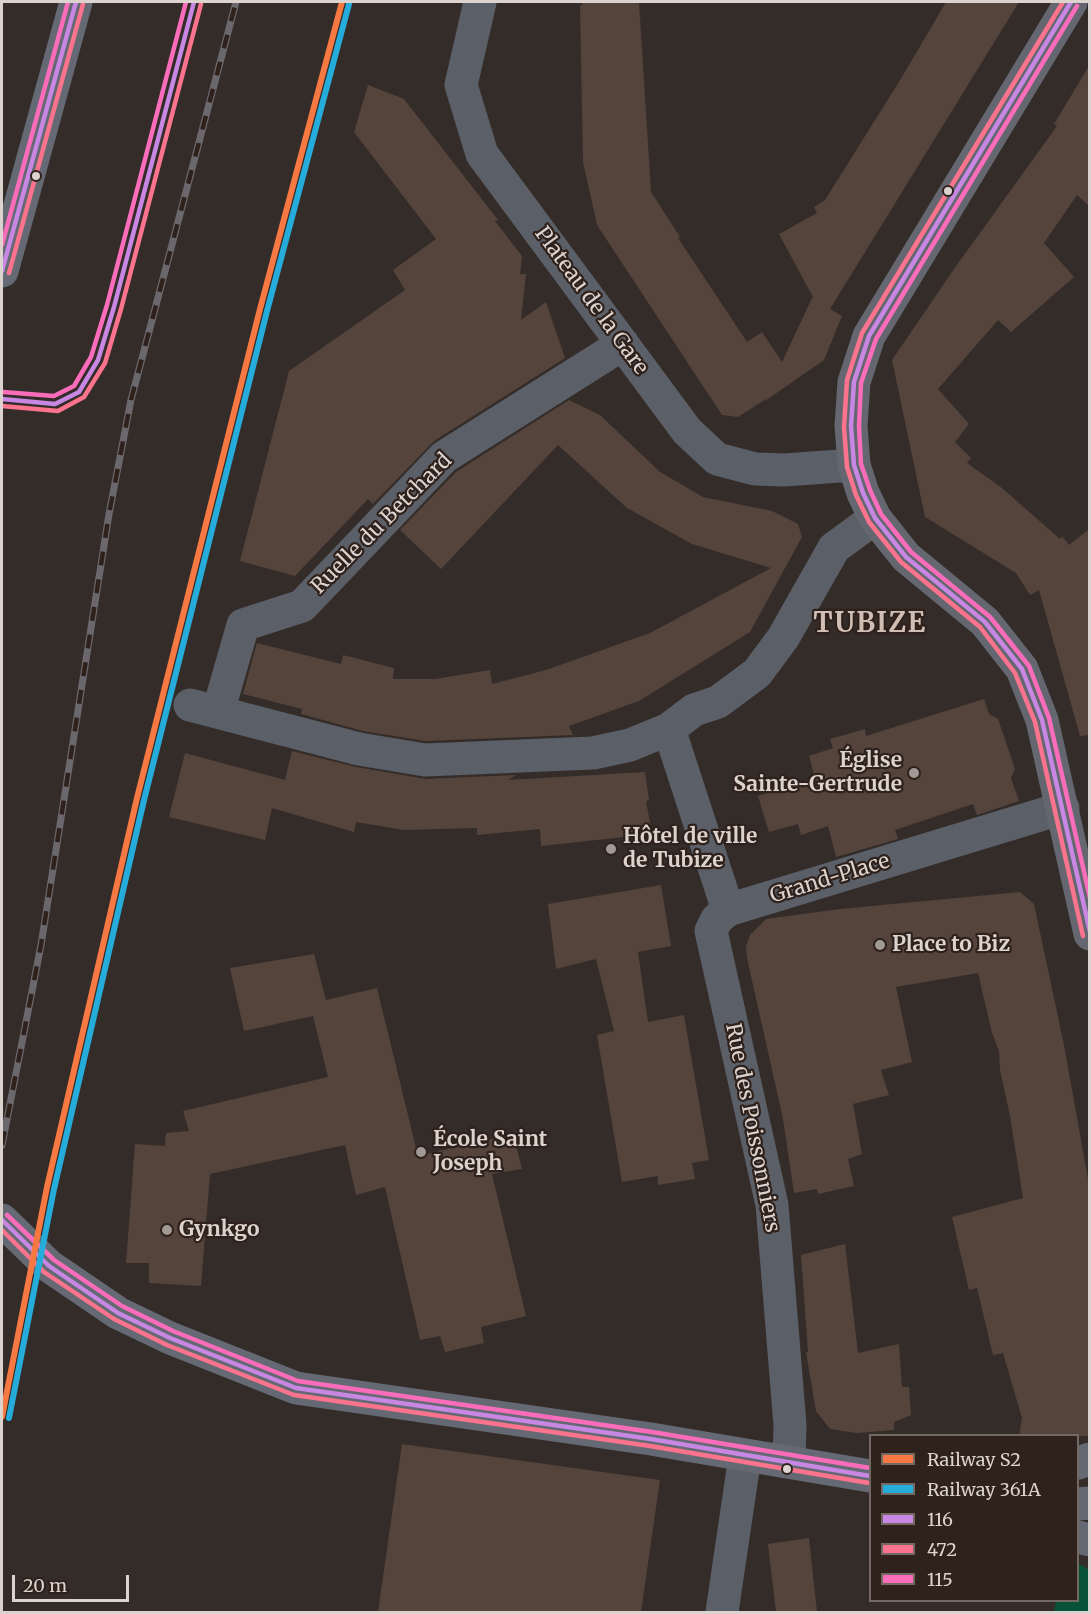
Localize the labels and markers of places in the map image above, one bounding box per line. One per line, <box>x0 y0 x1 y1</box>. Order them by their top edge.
unlabelled marker <box>30 170 42 182</box>
unlabelled marker <box>942 185 954 197</box>
place label: Église Sainte-Gertrude <box>733 748 902 798</box>
marker: Église Sainte-Gertrude <box>907 766 921 780</box>
place label: Hôtel de ville de Tubize <box>623 824 757 874</box>
marker: Hôtel de ville de Tubize <box>604 842 618 856</box>
place label: Place to Biz <box>892 932 1010 958</box>
marker: Place to Biz <box>873 938 887 952</box>
place label: École Saint Joseph <box>433 1127 547 1177</box>
marker: École Saint Joseph <box>414 1145 428 1159</box>
place label: Gynkgo <box>179 1217 260 1243</box>
marker: Gynkgo <box>160 1223 174 1237</box>
unlabelled marker <box>781 1463 793 1475</box>

